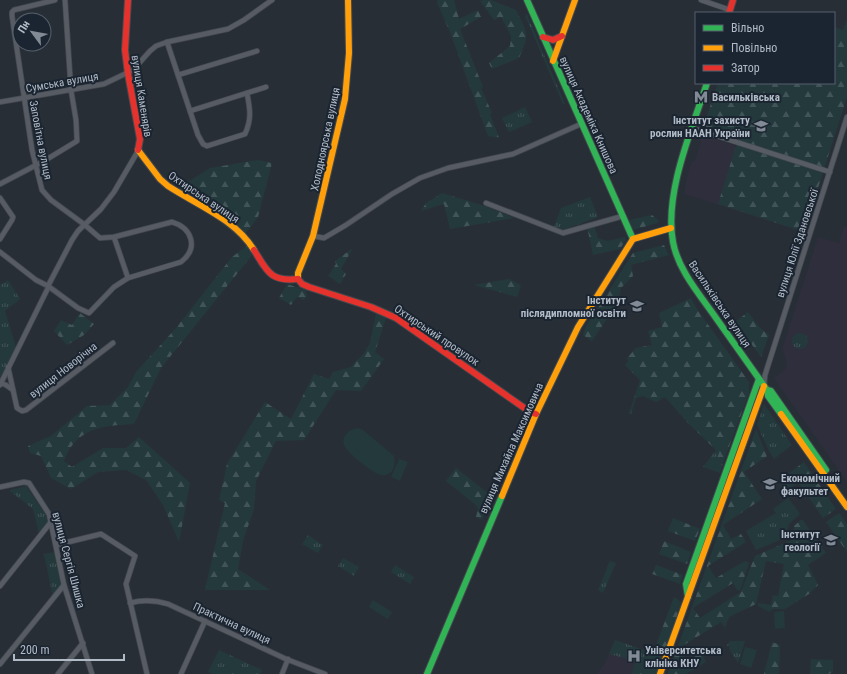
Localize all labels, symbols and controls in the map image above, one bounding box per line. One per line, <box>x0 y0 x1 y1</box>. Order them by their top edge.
north arrow <box>12 12 52 52</box>
legend <box>695 12 835 84</box>
text: Пн <box>15 18 33 36</box>
text: Вільно <box>731 21 764 35</box>
text: Повільно <box>731 41 777 55</box>
street label: вулиця Каменярів <box>129 54 154 138</box>
street label: вулиця Академіка Книшова <box>557 55 620 176</box>
text: Затор <box>731 61 760 75</box>
street label: Сумська вулиця <box>25 70 99 95</box>
street label: Холодноярська вулиця <box>308 86 343 192</box>
metro station icon: Васильківська <box>693 89 709 105</box>
place label: Васильківська <box>712 91 780 104</box>
street label: Заповітна вулиця <box>26 99 55 181</box>
place label: Інститут захисту рослин НААН України <box>650 114 750 140</box>
school or university icon: Інститут захисту рослин НААН України <box>753 118 769 134</box>
street label: Охтирська вулиця <box>166 169 242 226</box>
street label: вулиця Юлії Здановської <box>774 186 822 299</box>
street label: Васильківська вулиця <box>686 258 753 350</box>
place label: Інститут післядипломної освіти <box>521 294 626 320</box>
school or university icon: Інститут післядипломної освіти <box>629 298 645 314</box>
street label: Охтирський провулок <box>392 302 482 369</box>
street label: вулиця Новорічна <box>27 340 100 401</box>
street label: вулиця Михайла Максимовича <box>477 381 546 515</box>
place label: Економічний факультет <box>781 472 840 498</box>
school or university icon: Економічний факультет <box>762 476 778 492</box>
street label: вулиця Сергія Шишка <box>49 511 88 610</box>
place label: Інститут геології <box>781 528 821 554</box>
school or university icon: Інститут геології <box>823 532 839 548</box>
street label: Практична вулиця <box>191 600 273 647</box>
scale bar <box>14 636 124 662</box>
text: 200 m <box>20 643 50 657</box>
place label: Університетська клініка КНУ <box>645 644 721 670</box>
hospital icon: Університетська клініка КНУ <box>626 648 642 664</box>

